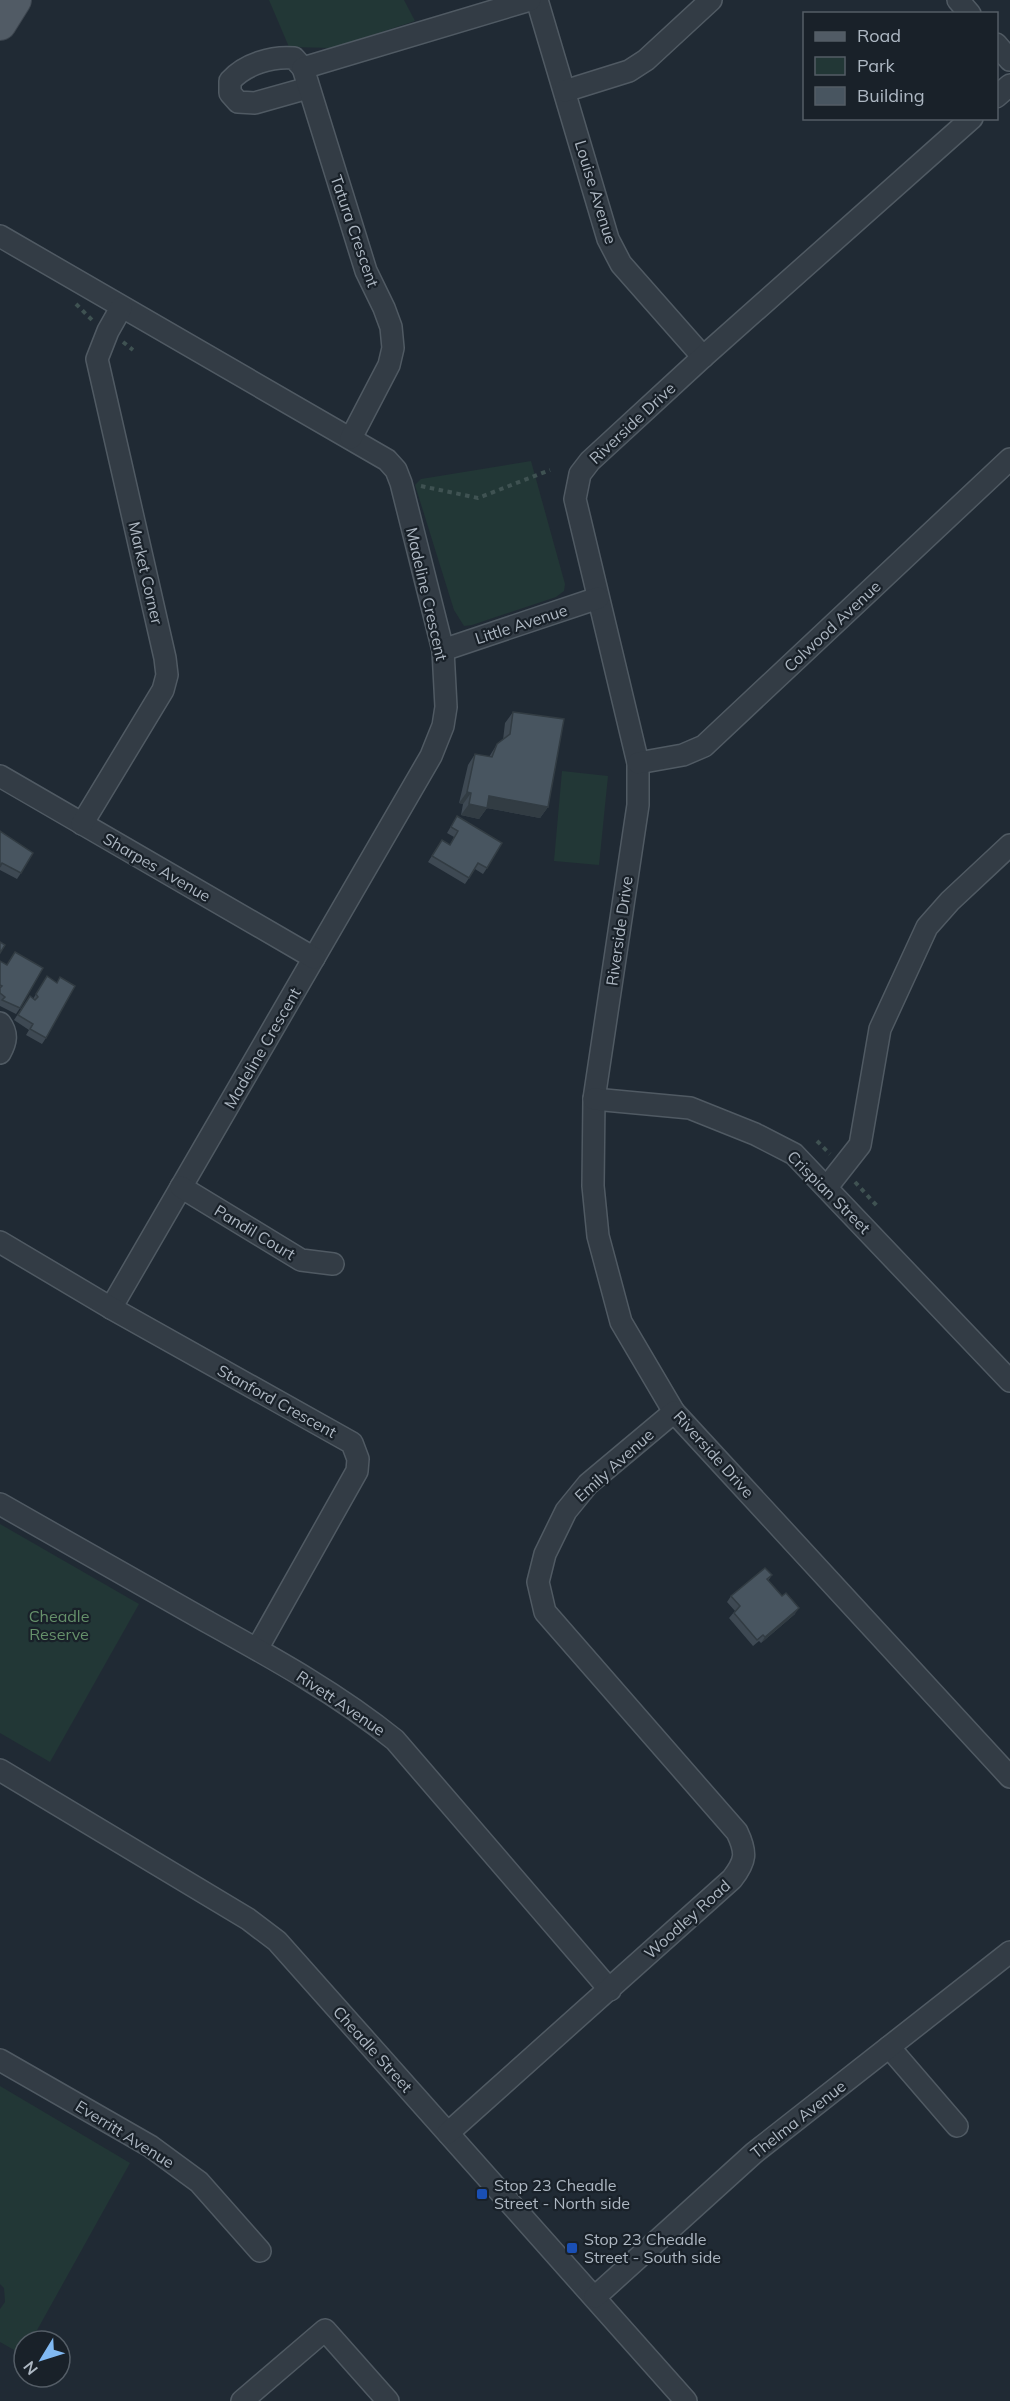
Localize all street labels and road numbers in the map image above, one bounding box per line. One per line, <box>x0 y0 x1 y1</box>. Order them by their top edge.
street label: Louise Avenue <box>571 138 621 246</box>
street label: Tatura Crescent <box>326 172 384 290</box>
street label: Riverside Drive <box>585 378 679 468</box>
street label: Market Corner <box>124 520 168 627</box>
street label: Madeline Crescent <box>402 525 452 663</box>
street label: Colwood Avenue <box>780 576 884 676</box>
street label: Little Avenue <box>472 600 570 648</box>
street label: Sharpes Avenue <box>100 828 214 906</box>
street label: Riverside Drive <box>601 875 637 987</box>
street label: Madeline Crescent <box>219 984 305 1112</box>
street label: Crispian Street <box>783 1146 875 1238</box>
street label: Pandil Court <box>211 1200 299 1264</box>
street label: Stanford Crescent <box>214 1360 340 1442</box>
street label: Riverside Drive <box>670 1406 758 1502</box>
street label: Emily Avenue <box>570 1424 658 1506</box>
street label: Rivett Avenue <box>293 1666 389 1740</box>
street label: Woodley Road <box>640 1875 734 1963</box>
street label: Cheadle Street <box>329 2002 417 2097</box>
street label: Thelma Avenue <box>746 2076 850 2162</box>
street label: Everritt Avenue <box>72 2096 178 2172</box>

